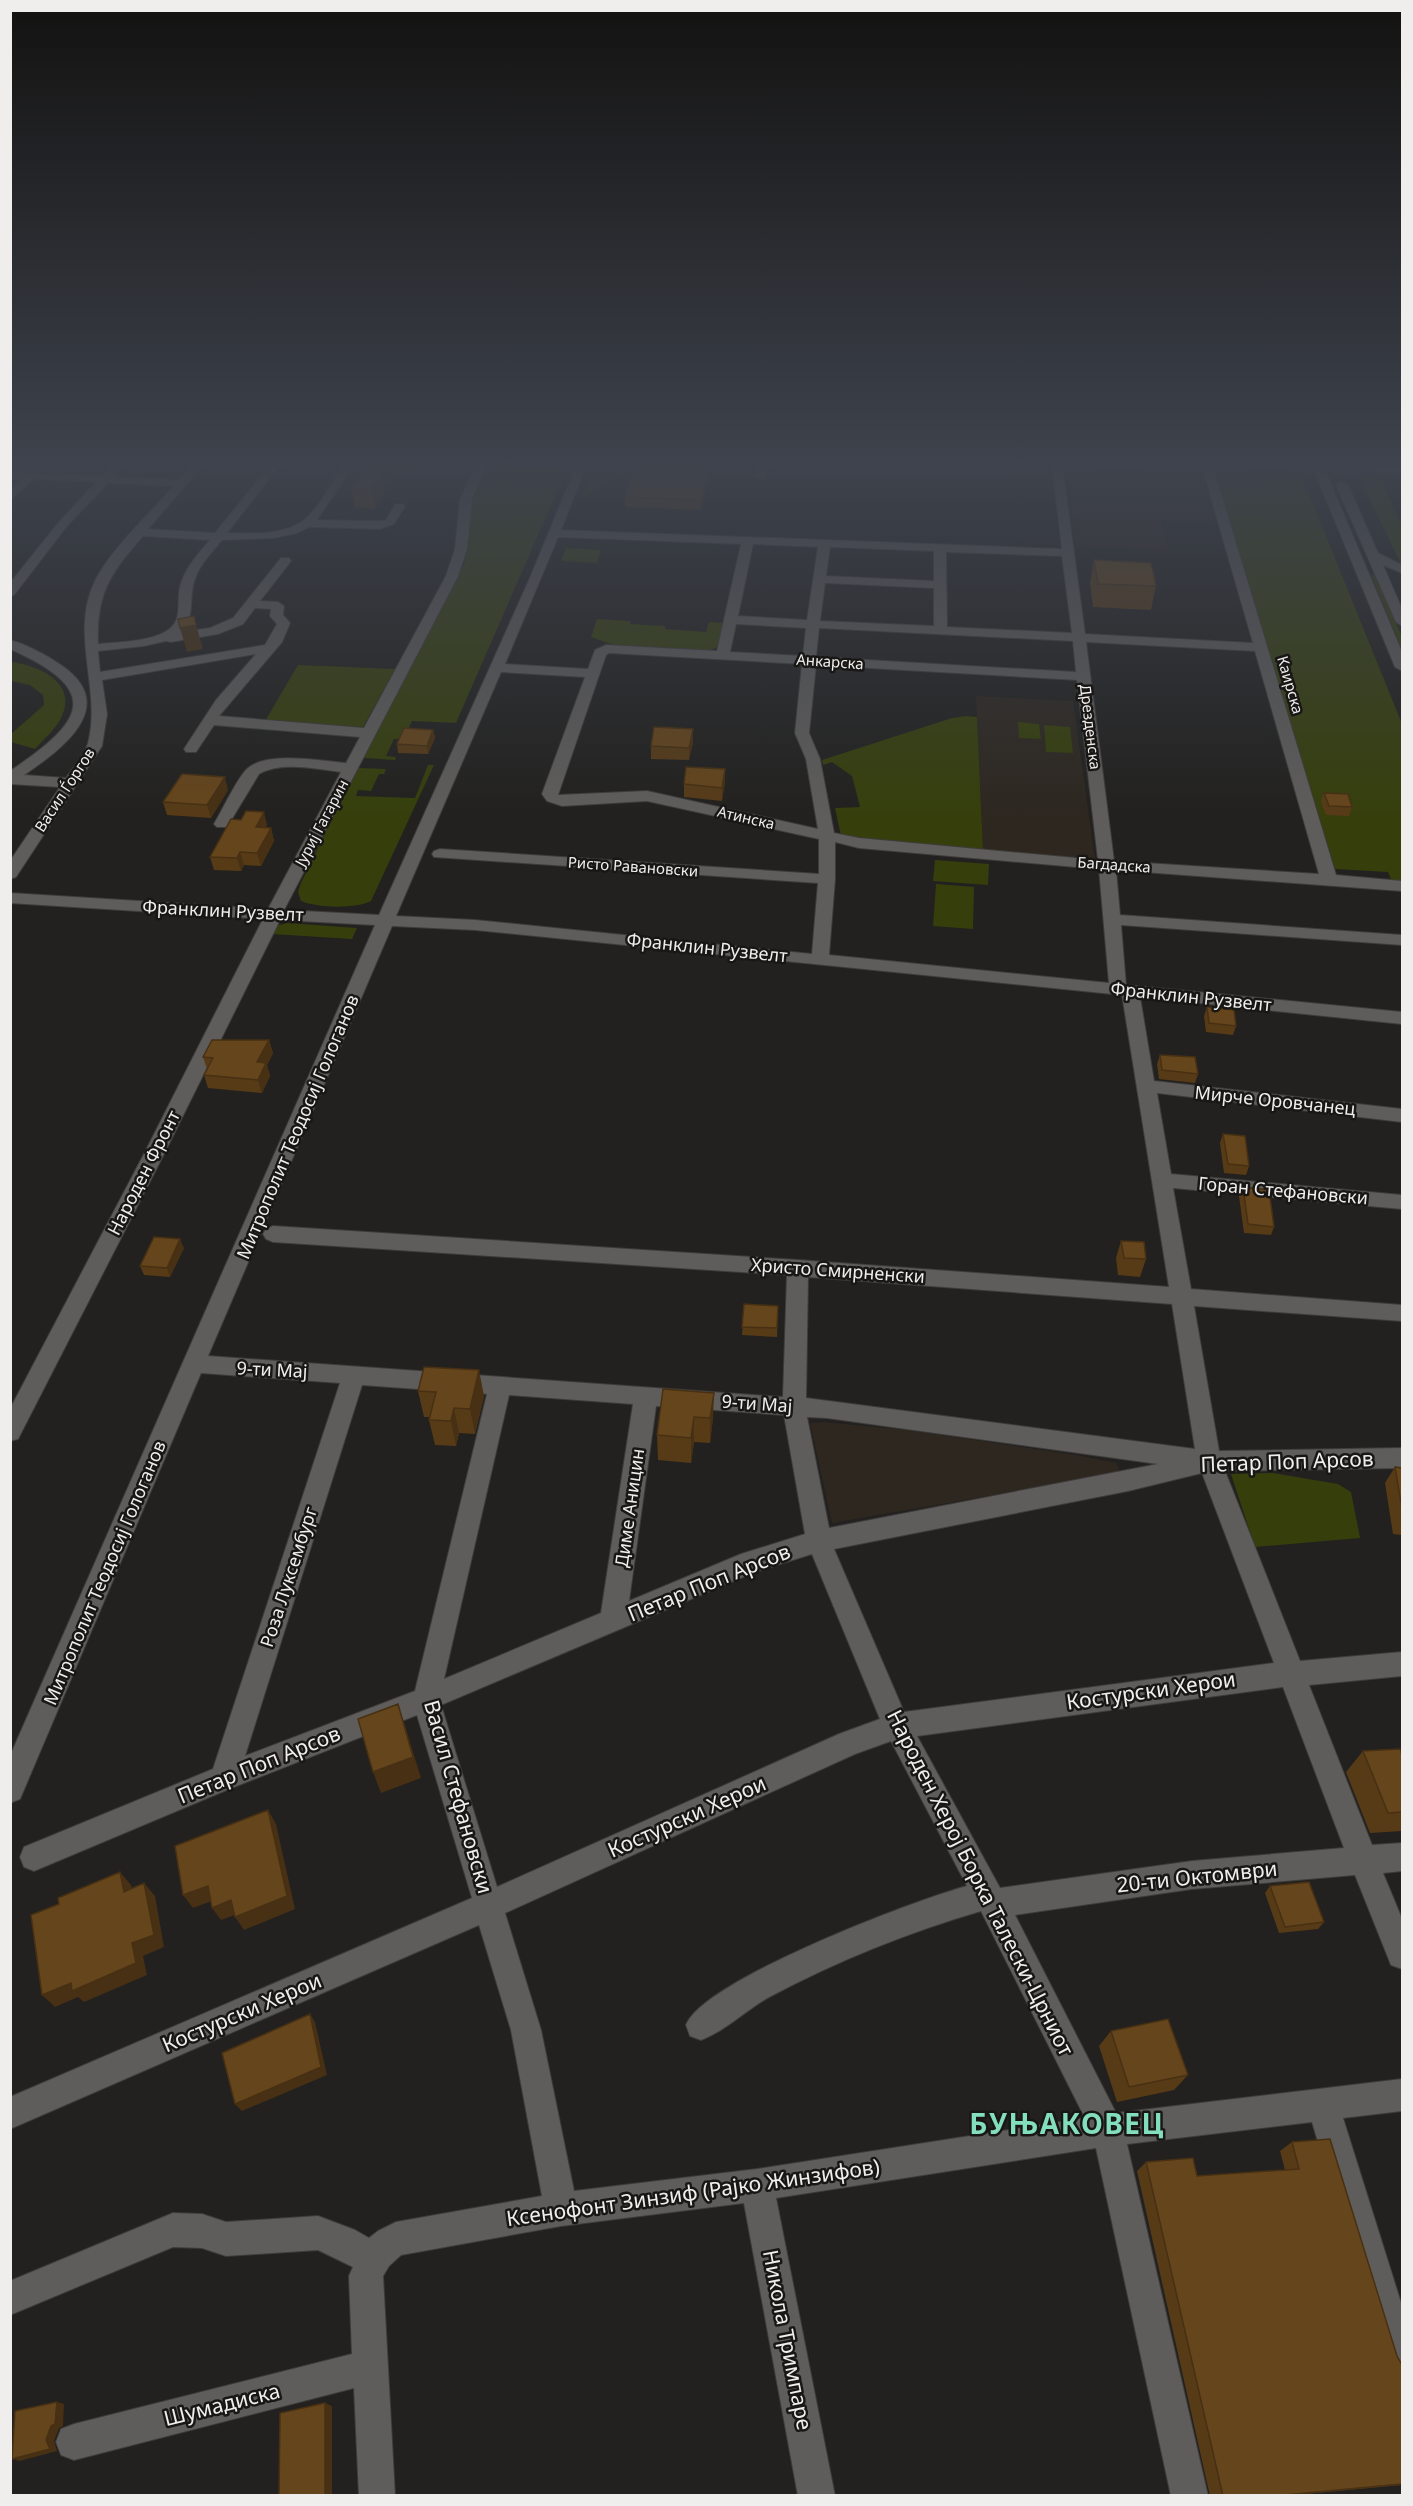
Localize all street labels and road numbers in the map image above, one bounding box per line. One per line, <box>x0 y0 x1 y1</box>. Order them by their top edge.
street label: Анкарска <box>796 649 864 673</box>
street label: Каирска <box>1273 653 1309 716</box>
street label: Дрезденска <box>1076 683 1106 771</box>
street label: Васил Ѓоргов <box>30 744 99 835</box>
street label: Јуриј Гагарин <box>289 776 352 871</box>
street label: Атинска <box>716 801 777 833</box>
street label: Ристо Равановски <box>567 851 699 881</box>
street label: Багдадска <box>1077 851 1151 877</box>
street label: Франклин Рузвелт <box>142 894 305 926</box>
street label: Франклин Рузвелт <box>625 927 789 967</box>
street label: Франклин Рузвелт <box>1109 976 1273 1016</box>
street label: Митрополит Теодосиј Гологанов <box>230 991 364 1262</box>
street label: Мирче Оровчанец <box>1194 1080 1357 1120</box>
street label: Народен Фронт <box>101 1105 185 1239</box>
street label: Горан Стефановски <box>1197 1171 1369 1209</box>
street label: Христо Смирненски <box>750 1252 926 1288</box>
street label: 9-ти Мај <box>236 1355 308 1383</box>
street label: 9-ти Мај <box>721 1389 793 1417</box>
street label: Митрополит Теодосиј Гологанов <box>37 1437 171 1708</box>
street label: Петар Поп Арсов <box>1200 1444 1374 1478</box>
street label: Диме Аницин <box>609 1447 649 1569</box>
street label: Роза Луксембург <box>254 1503 322 1650</box>
street label: Петар Поп Арсов <box>623 1537 794 1627</box>
street label: Костурски Херои <box>1064 1664 1237 1716</box>
street label: Васил Стефановски <box>418 1697 500 1897</box>
street label: Народен Херој Борка Талески-Црниот <box>881 1705 1081 2060</box>
street label: Петар Поп Арсов <box>173 1719 344 1809</box>
street label: Костурски Херои <box>603 1769 770 1864</box>
street label: 20-ти Октомври <box>1115 1854 1279 1898</box>
street label: Костурски Херои <box>158 1966 326 2058</box>
street label: Ксенофонт Зинзиф (Рајко Жинзифов) <box>504 2152 881 2232</box>
street label: Никола Тримпаре <box>757 2247 819 2432</box>
street label: Шумадиска <box>161 2376 283 2432</box>

